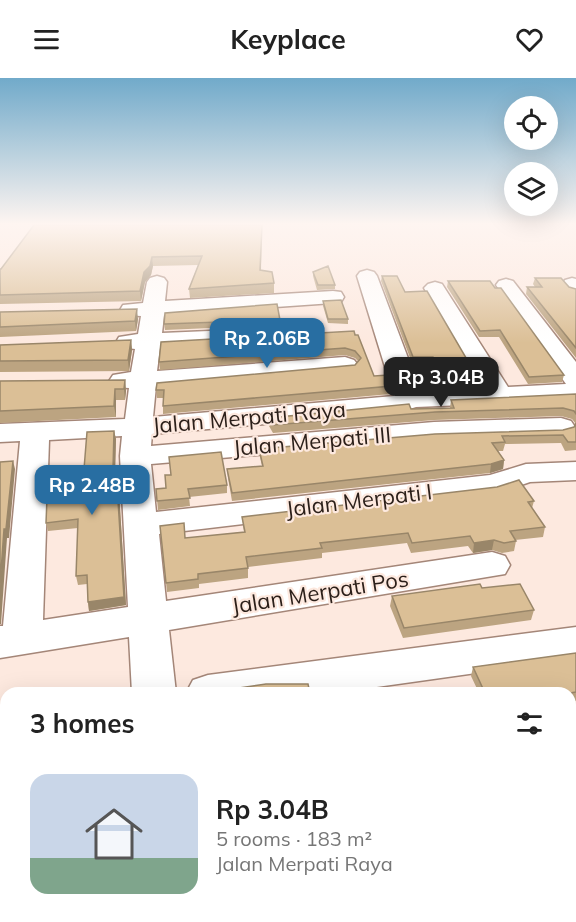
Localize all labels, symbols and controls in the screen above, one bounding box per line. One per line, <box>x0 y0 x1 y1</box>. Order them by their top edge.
text: Keyplace <box>230 22 346 56</box>
icon: menu <box>30 23 63 56</box>
icon: heart <box>513 23 546 56</box>
map controls <box>504 96 558 216</box>
button: locate <box>504 96 558 150</box>
button: layers <box>504 162 558 216</box>
pin: Rp 2.06B <box>205 318 329 369</box>
text: Rp 2.06B <box>224 325 310 350</box>
pin: Rp 3.04B <box>379 357 503 408</box>
text: Rp 3.04B <box>398 364 484 389</box>
street label: Jalan Merpati Raya <box>151 395 347 439</box>
street label: Jalan Merpati III <box>232 420 392 462</box>
pin: Rp 2.48B <box>30 465 154 516</box>
text: Rp 2.48B <box>49 472 135 497</box>
street label: Jalan Merpati I <box>284 477 434 523</box>
street label: Jalan Merpati Pos <box>230 564 410 620</box>
text: 3 homes <box>30 707 134 740</box>
icon: filters <box>513 707 546 740</box>
text: Rp 3.04B <box>216 793 329 826</box>
icon: home <box>78 798 150 870</box>
text: 5 rooms · 183 m² <box>216 826 372 851</box>
text: Jalan Merpati Raya <box>216 851 393 876</box>

